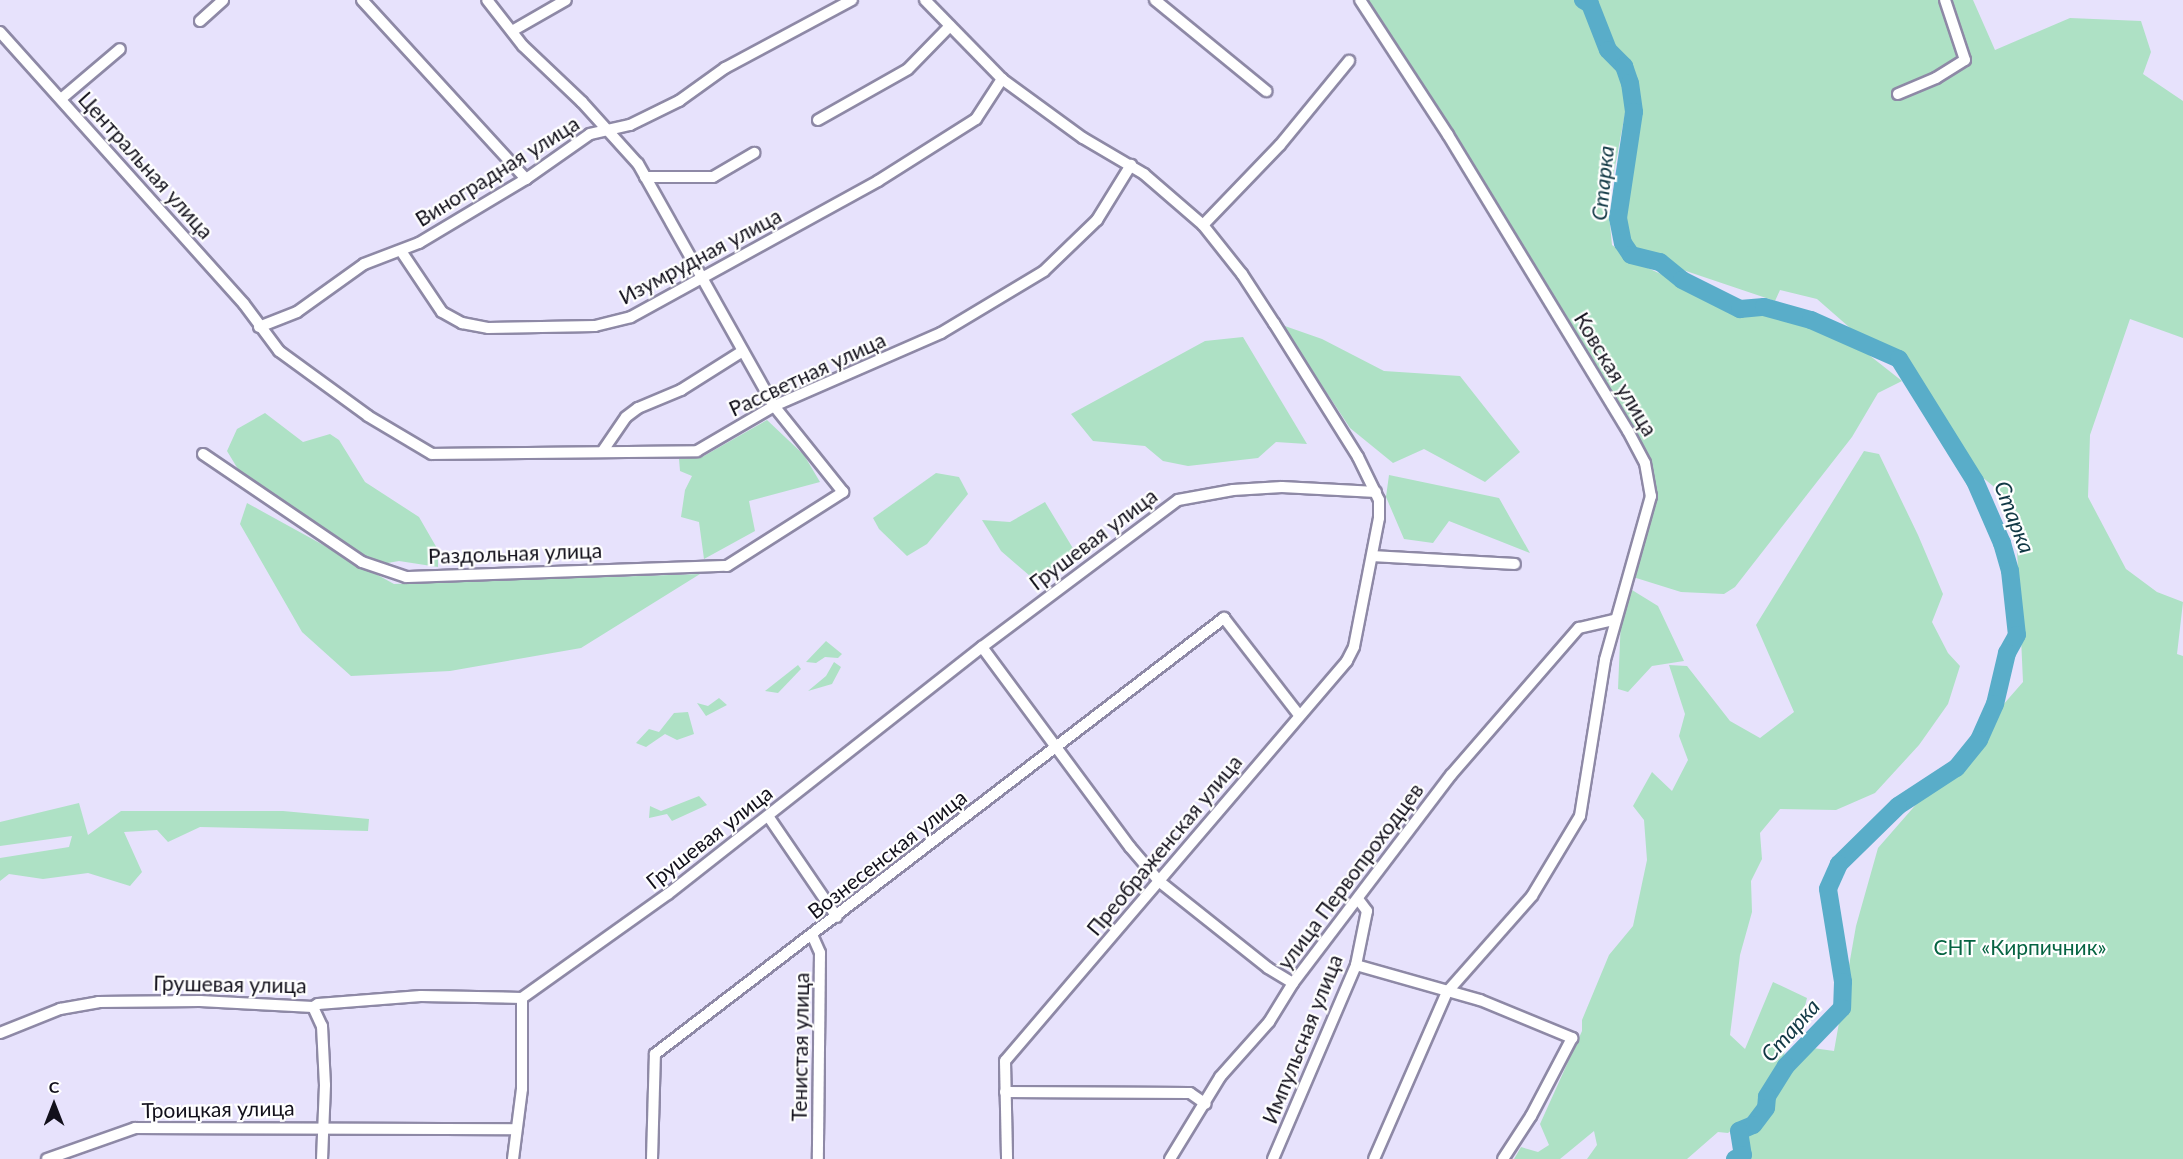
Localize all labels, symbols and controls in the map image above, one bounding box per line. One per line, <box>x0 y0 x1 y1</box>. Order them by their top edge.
street label: Центральная улица <box>73 86 219 244</box>
street label: Виноградная улица <box>410 110 584 232</box>
water label: Старка <box>1585 144 1619 222</box>
street label: Изумрудная улица <box>615 203 785 309</box>
street label: Ковская улица <box>1569 307 1663 441</box>
street label: Рассветная улица <box>725 327 889 421</box>
water label: Старка <box>1989 477 2041 557</box>
street label: Грушевая улица <box>1024 483 1162 595</box>
street label: Раздольная улица <box>428 537 602 569</box>
street label: Преображенская улица <box>1081 750 1247 940</box>
street label: улица Первопроходцев <box>1272 778 1428 974</box>
street label: Грушевая улица <box>641 780 777 894</box>
street label: Вознесенская улица <box>803 784 971 924</box>
park label: СНТ «Кирпичник» <box>1933 934 2107 960</box>
street label: Импульсная улица <box>1257 951 1347 1127</box>
street label: Грушевая улица <box>153 970 307 998</box>
street label: Тенистая улица <box>786 972 814 1122</box>
water label: Старка <box>1755 993 1825 1067</box>
north arrow <box>24 1075 84 1135</box>
text: С <box>49 1077 59 1096</box>
street label: Троицкая улица <box>141 1095 295 1123</box>

